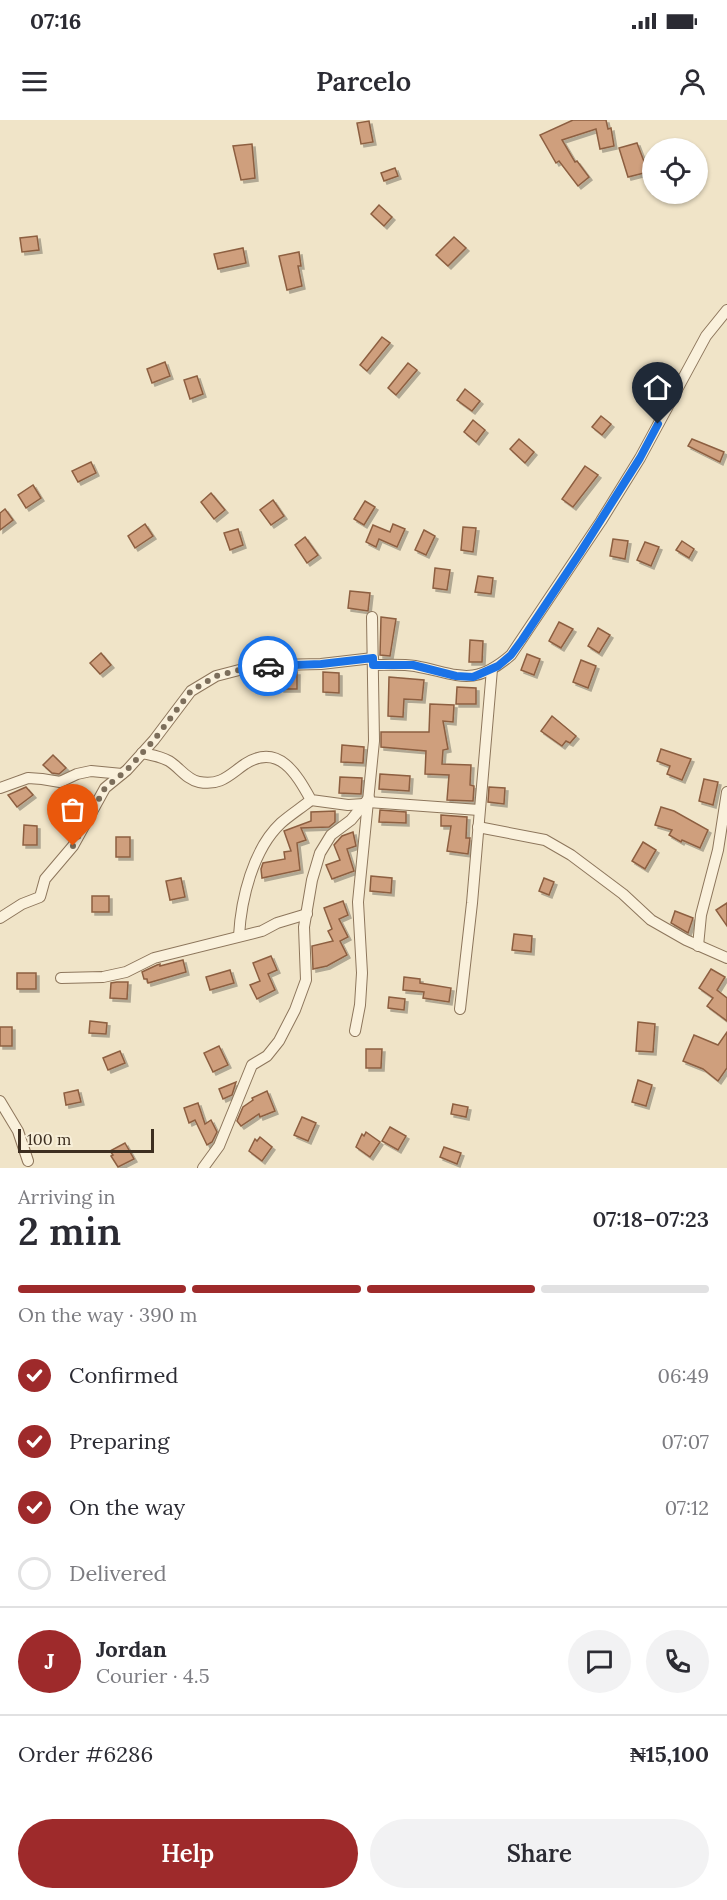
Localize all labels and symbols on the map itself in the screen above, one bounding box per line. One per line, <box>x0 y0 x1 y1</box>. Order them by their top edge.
pin <box>632 362 683 424</box>
courier <box>238 636 298 696</box>
pin <box>47 784 98 846</box>
scale bar <box>18 1126 154 1154</box>

